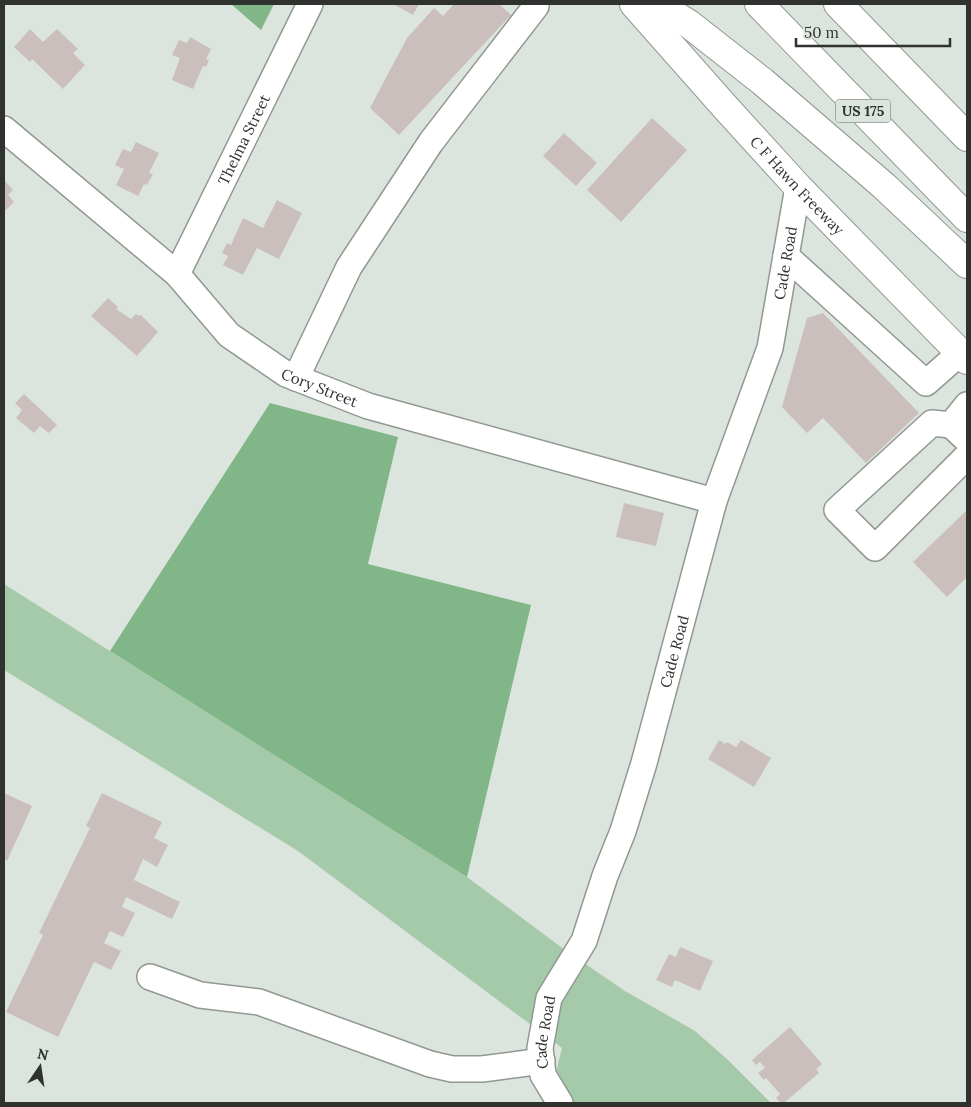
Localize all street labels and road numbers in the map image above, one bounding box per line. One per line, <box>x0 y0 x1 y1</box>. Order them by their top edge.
street label: Thelma Street <box>213 91 274 188</box>
road number: US 175 <box>836 100 890 122</box>
street label: C F Hawn Freeway <box>746 132 849 239</box>
street label: Cade Road <box>769 225 801 301</box>
street label: Cory Street <box>279 364 361 411</box>
street label: Cade Road <box>655 613 693 690</box>
street label: Cade Road <box>530 994 559 1070</box>

